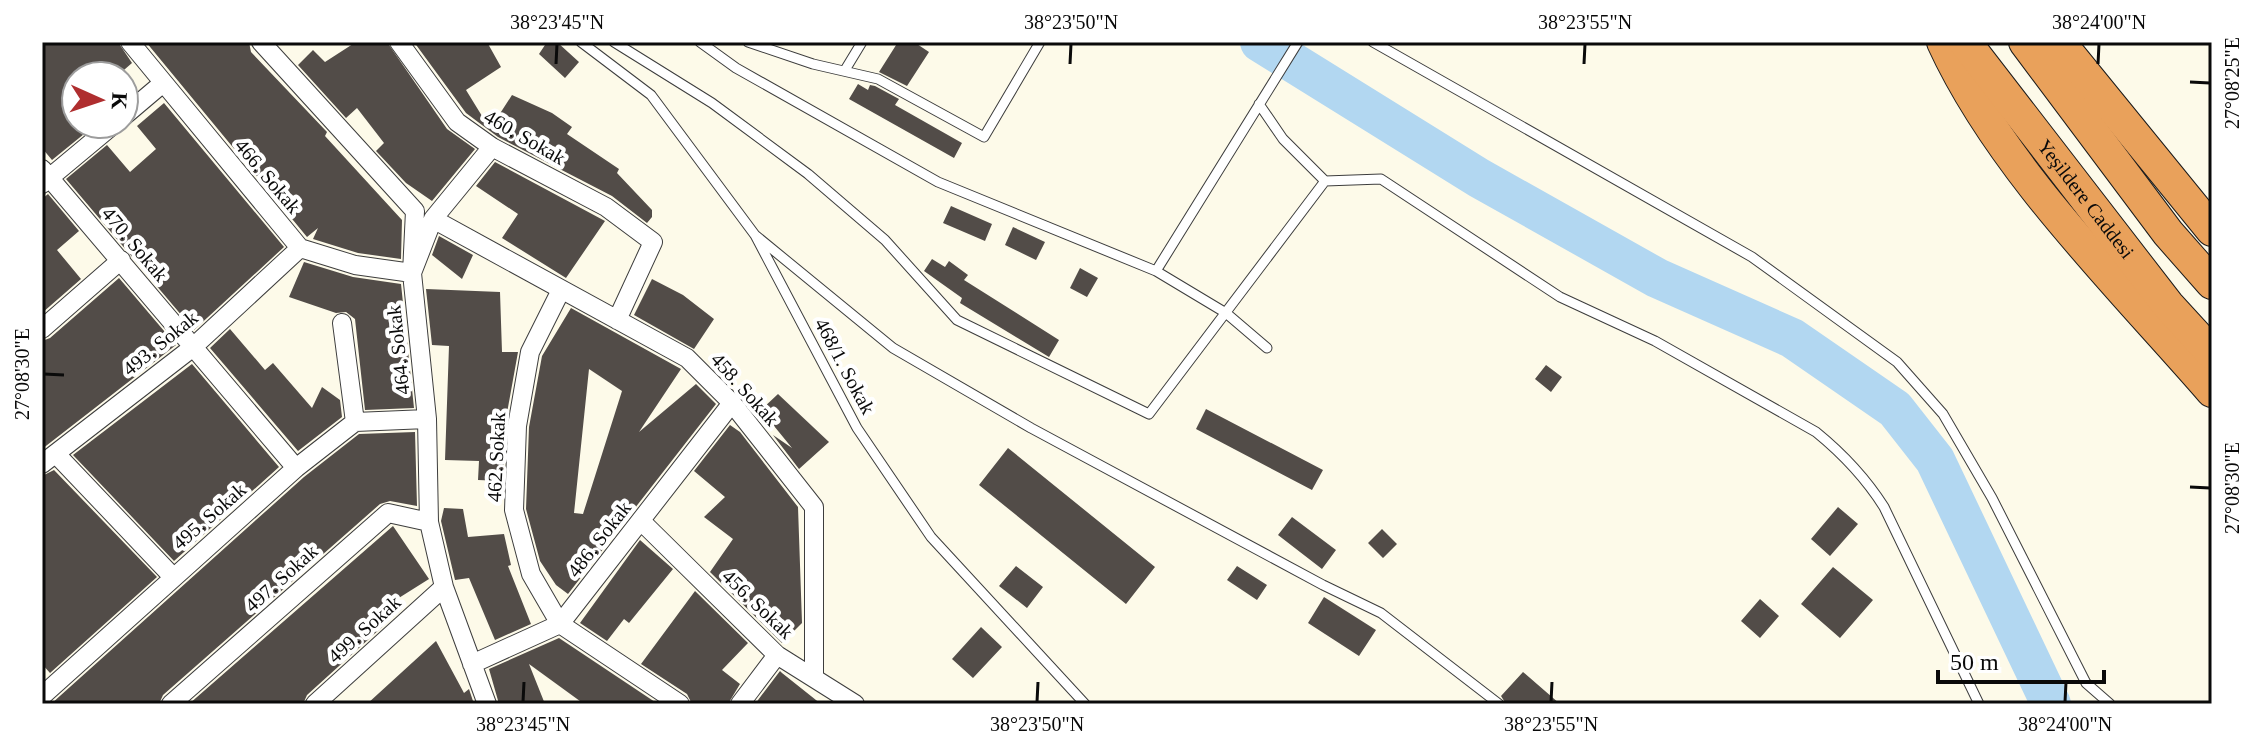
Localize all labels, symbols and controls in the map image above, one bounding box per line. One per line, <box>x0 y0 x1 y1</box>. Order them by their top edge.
text: 38°23'45"N <box>510 11 604 33</box>
text: 38°23'50"N <box>1024 11 1118 33</box>
text: 38°23'55"N <box>1538 11 1632 33</box>
text: 38°24'00"N <box>2052 11 2146 33</box>
text: 27°08'25"E <box>2221 37 2243 129</box>
north arrow <box>60 60 140 140</box>
text: K <box>107 92 132 110</box>
street label: 460. Sokak <box>481 105 569 169</box>
street label: 466. Sokak <box>231 134 305 218</box>
street label: Yeşildere Caddesi <box>2033 135 2139 263</box>
street label: 470. Sokak <box>98 202 172 286</box>
street label: 464. Sokak <box>382 304 414 396</box>
street label: 493. Sokak <box>118 306 202 380</box>
street label: 468/1. Sokak <box>811 314 879 418</box>
text: 27°08'30"E <box>11 328 33 420</box>
street label: 458. Sokak <box>707 348 783 430</box>
street label: 462. Sokak <box>483 411 509 503</box>
text: 27°08'30"E <box>2221 442 2243 534</box>
street label: 495. Sokak <box>168 478 250 554</box>
street label: 486. Sokak <box>563 497 635 581</box>
street label: 497. Sokak <box>240 540 322 616</box>
street label: 456. Sokak <box>718 565 798 643</box>
street label: 499. Sokak <box>323 591 405 667</box>
scale bar <box>1938 634 2104 684</box>
text: 50 m <box>1950 649 1999 675</box>
text: 38°23'45"N <box>476 713 570 735</box>
text: 38°23'50"N <box>990 713 1084 735</box>
text: 38°23'55"N <box>1504 713 1598 735</box>
text: 38°24'00"N <box>2018 713 2112 735</box>

